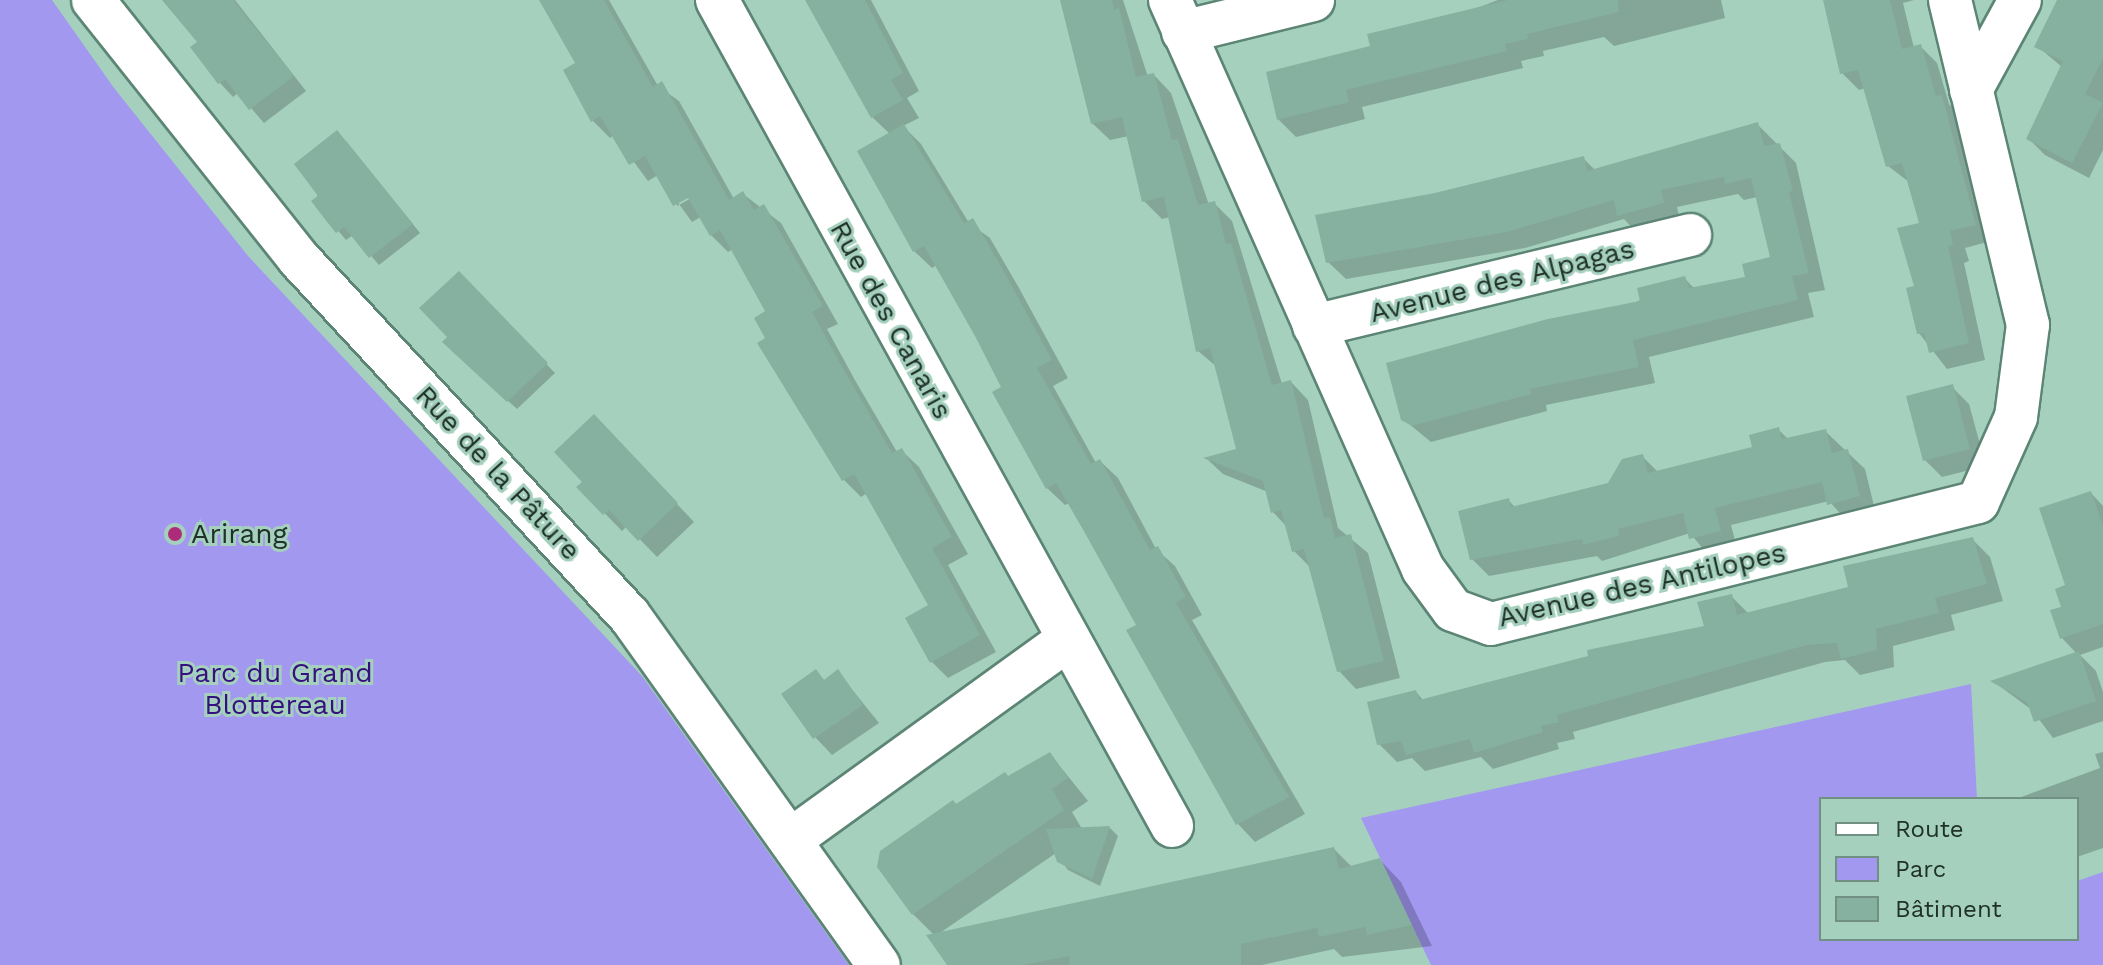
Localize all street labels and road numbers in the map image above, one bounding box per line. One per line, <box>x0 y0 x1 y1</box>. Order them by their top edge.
street label: Rue des Canaris <box>823 215 959 425</box>
street label: Avenue des Alpagas <box>1366 232 1638 330</box>
street label: Rue de la Pâture <box>408 379 588 567</box>
street label: Avenue des Antilopes <box>1494 535 1790 635</box>

